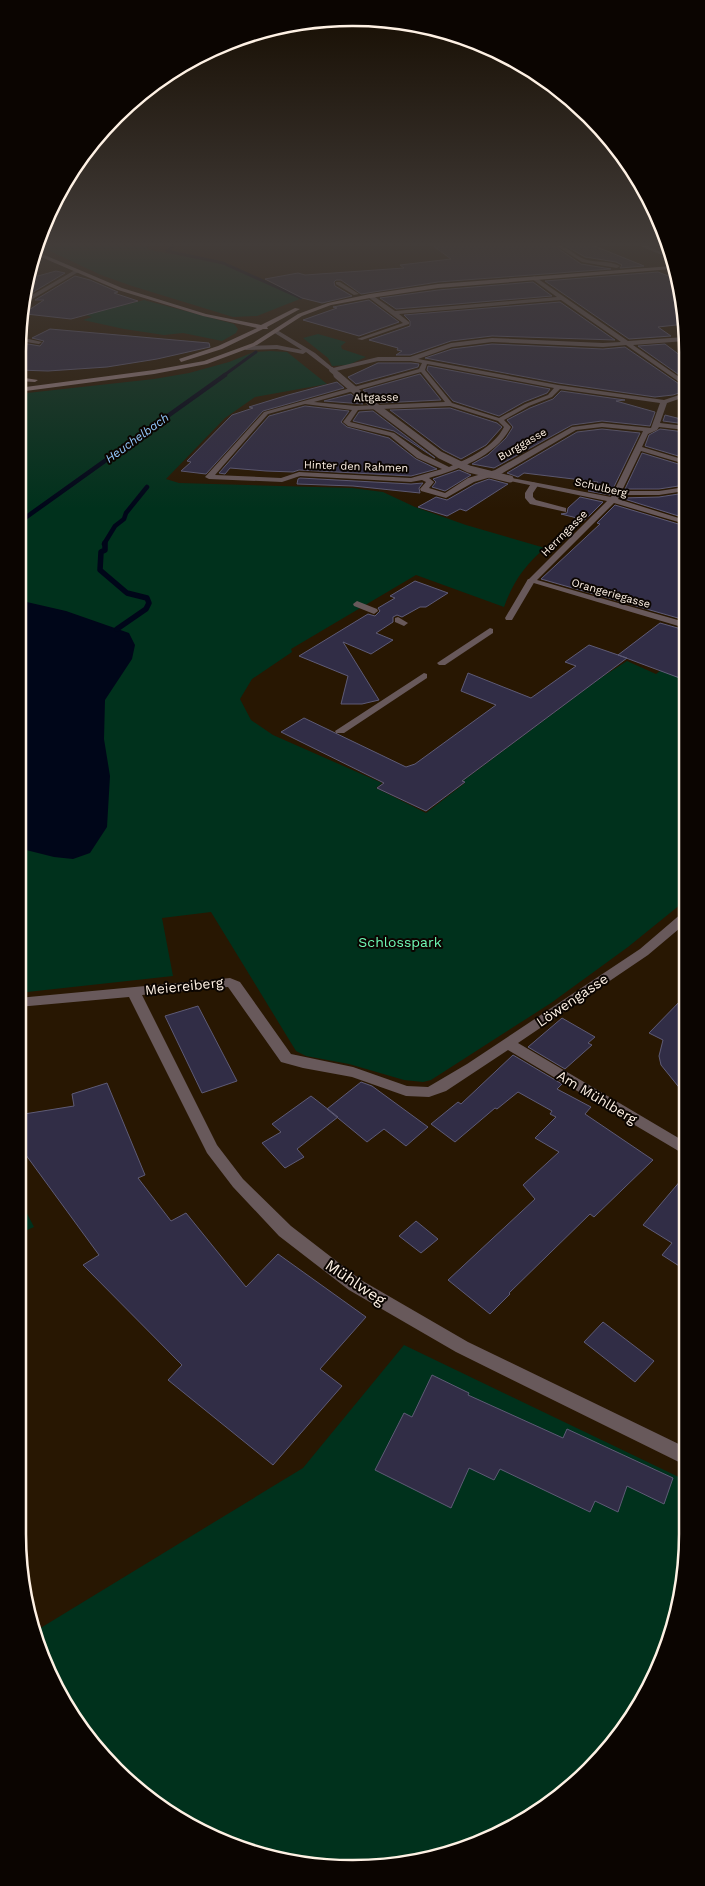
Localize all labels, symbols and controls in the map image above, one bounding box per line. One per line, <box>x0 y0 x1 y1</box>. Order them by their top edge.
street label: Altgasse <box>353 391 399 404</box>
water label: Heuchelbach <box>103 410 171 466</box>
street label: Burggasse <box>496 425 549 464</box>
street label: Hinter den Rahmen <box>304 458 408 475</box>
street label: Schulberg <box>573 475 629 500</box>
street label: Herrngasse <box>538 507 590 559</box>
street label: Orangeriegasse <box>570 576 652 611</box>
park label: Schlosspark <box>358 934 442 950</box>
street label: Löwengasse <box>533 970 611 1030</box>
street label: Meiereiberg <box>144 974 225 998</box>
street label: Am Mühlberg <box>554 1067 640 1127</box>
street label: Mühlweg <box>322 1255 390 1310</box>

